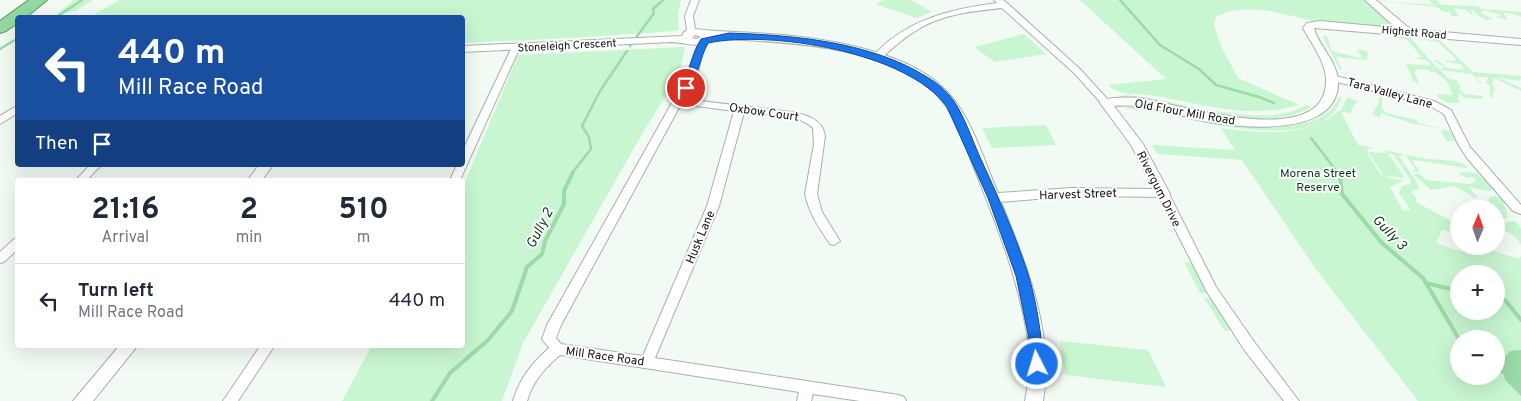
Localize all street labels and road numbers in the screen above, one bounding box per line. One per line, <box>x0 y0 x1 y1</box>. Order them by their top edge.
street label: Highett Road <box>1381 23 1447 43</box>
street label: Stoneleigh Crescent <box>517 36 617 56</box>
street label: Tara Valley Lane <box>1346 75 1434 113</box>
street label: Old Flour Mill Road <box>1133 96 1236 130</box>
street label: Oxbow Court <box>728 100 800 126</box>
street label: Rivergum Drive <box>1132 149 1184 230</box>
street label: Harvest Street <box>1039 186 1117 204</box>
street label: Husk Lane <box>683 208 719 267</box>
street label: Mill Race Road <box>564 344 645 370</box>

